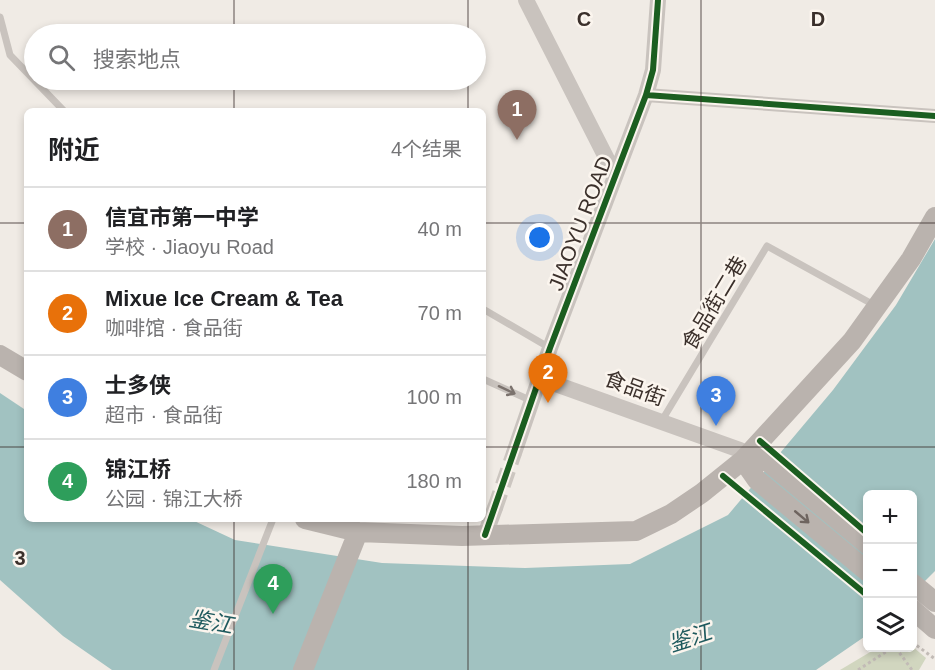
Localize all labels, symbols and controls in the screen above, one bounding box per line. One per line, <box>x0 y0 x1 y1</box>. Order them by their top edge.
text: C <box>577 8 591 30</box>
text: D <box>811 8 825 30</box>
search box <box>24 24 486 90</box>
icon: search <box>45 41 78 74</box>
text: 搜索地点 <box>93 47 181 72</box>
pin: 1 <box>498 90 536 140</box>
text: 附近 <box>48 135 100 165</box>
text: 4个结果 <box>391 138 462 160</box>
street label: JIAOYU ROAD <box>544 152 616 294</box>
text: 信宜市第一中学 <box>105 205 259 230</box>
text: 1 <box>62 218 73 240</box>
text: 40 m <box>418 218 462 240</box>
your location <box>525 223 554 252</box>
text: 学校 · Jiaoyu Road <box>105 236 274 258</box>
street label: 食品街二巷 <box>677 252 751 354</box>
text: Mixue Ice Cream & Tea <box>105 286 343 311</box>
text: 2 <box>62 302 73 324</box>
text: 70 m <box>418 302 462 324</box>
text: 咖啡馆 · 食品街 <box>105 317 243 339</box>
pin: 2 <box>528 354 568 403</box>
street label: 食品街 <box>601 366 669 410</box>
text: 士多侠 <box>105 373 171 398</box>
pin: 3 <box>696 376 736 426</box>
one-way arrow <box>498 384 516 396</box>
text: 3 <box>62 386 73 408</box>
text: 100 m <box>406 386 462 408</box>
text: 超市 · 食品街 <box>105 404 223 426</box>
text: 锦江桥 <box>105 457 171 482</box>
text: 4 <box>62 470 73 492</box>
text: 180 m <box>406 470 462 492</box>
text: 公园 · 锦江大桥 <box>105 488 243 510</box>
map controls <box>863 490 917 652</box>
button: + <box>863 490 917 544</box>
one-way arrow <box>794 510 809 524</box>
button: − <box>863 544 917 598</box>
text: 3 <box>14 547 26 569</box>
pin: 4 <box>254 564 292 614</box>
button: layers <box>863 598 917 652</box>
water label: 鉴江 <box>187 606 237 638</box>
water label: 鉴江 <box>665 619 717 657</box>

